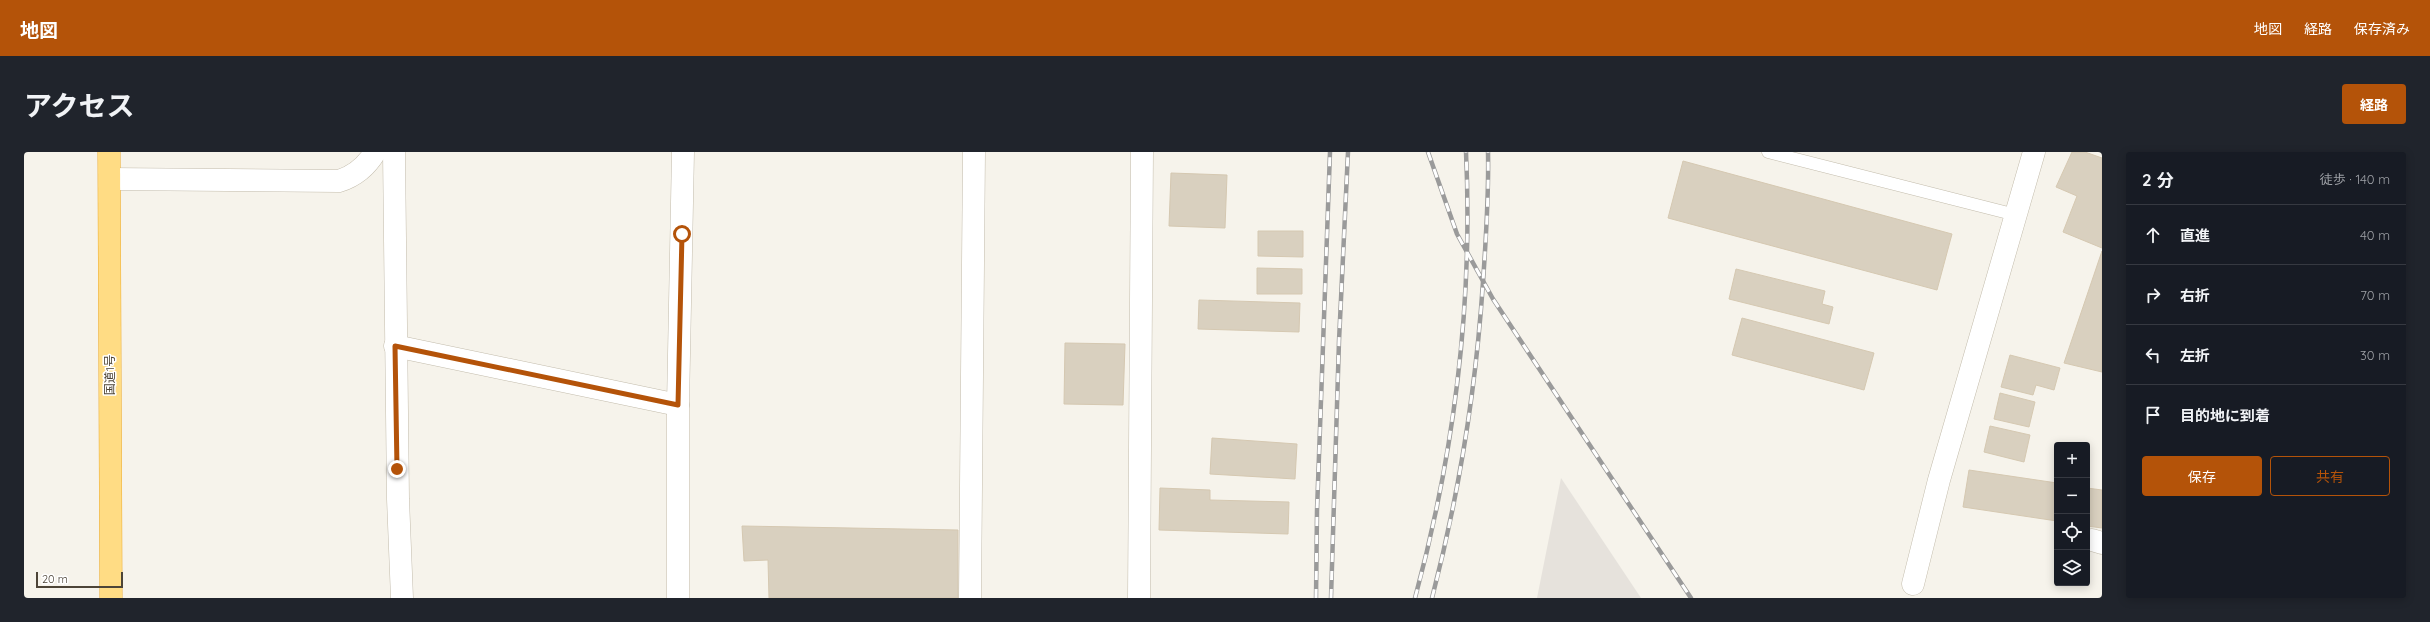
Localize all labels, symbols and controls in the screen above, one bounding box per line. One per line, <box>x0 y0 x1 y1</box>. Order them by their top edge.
text: 地図 <box>20 18 58 42</box>
text: 地図 <box>2254 20 2282 38</box>
text: 経路 <box>2304 20 2332 38</box>
text: 保存済み <box>2354 20 2410 38</box>
button: 経路 <box>2342 84 2406 124</box>
text: アクセス <box>24 88 135 123</box>
text: 2 分 <box>2142 169 2173 190</box>
text: 徒歩 · 140 m <box>2320 171 2390 187</box>
icon: ahead <box>2142 224 2164 246</box>
route start <box>673 225 691 243</box>
text: 直進 <box>2180 226 2210 245</box>
text: 40 m <box>2360 227 2390 243</box>
icon: right <box>2142 284 2164 306</box>
text: 右折 <box>2180 286 2210 305</box>
text: 70 m <box>2360 287 2390 303</box>
icon: left <box>2142 344 2164 366</box>
text: 左折 <box>2180 346 2210 365</box>
text: 30 m <box>2360 347 2390 363</box>
street label: 国道1号 <box>102 355 117 395</box>
icon: arrive <box>2142 404 2164 426</box>
text: 目的地に到着 <box>2180 406 2270 425</box>
map controls <box>2054 442 2090 586</box>
button: + <box>2054 442 2090 478</box>
button: 保存 <box>2142 456 2262 496</box>
button: 共有 <box>2270 456 2390 496</box>
route end <box>388 460 406 478</box>
button: − <box>2054 478 2090 514</box>
button: locate <box>2054 514 2090 550</box>
button: layers <box>2054 550 2090 586</box>
scale bar <box>36 570 123 589</box>
text: 20 m <box>42 572 68 586</box>

